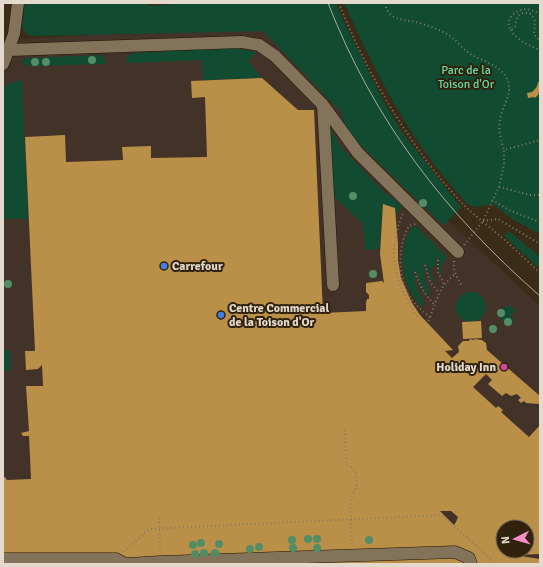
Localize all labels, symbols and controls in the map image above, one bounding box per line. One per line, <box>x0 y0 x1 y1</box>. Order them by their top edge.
park label: Parc de la Toison d'Or <box>438 63 495 92</box>
place label: Carrefour <box>172 259 223 274</box>
marker: Carrefour <box>159 261 169 271</box>
place label: Centre Commercial de la Toison d'Or <box>229 301 329 330</box>
marker: Centre Commercial de la Toison d'Or <box>216 310 226 320</box>
place label: Holiday Inn <box>436 360 496 375</box>
marker: Holiday Inn <box>499 362 509 372</box>
north arrow <box>495 519 535 559</box>
text: N <box>499 536 512 544</box>

